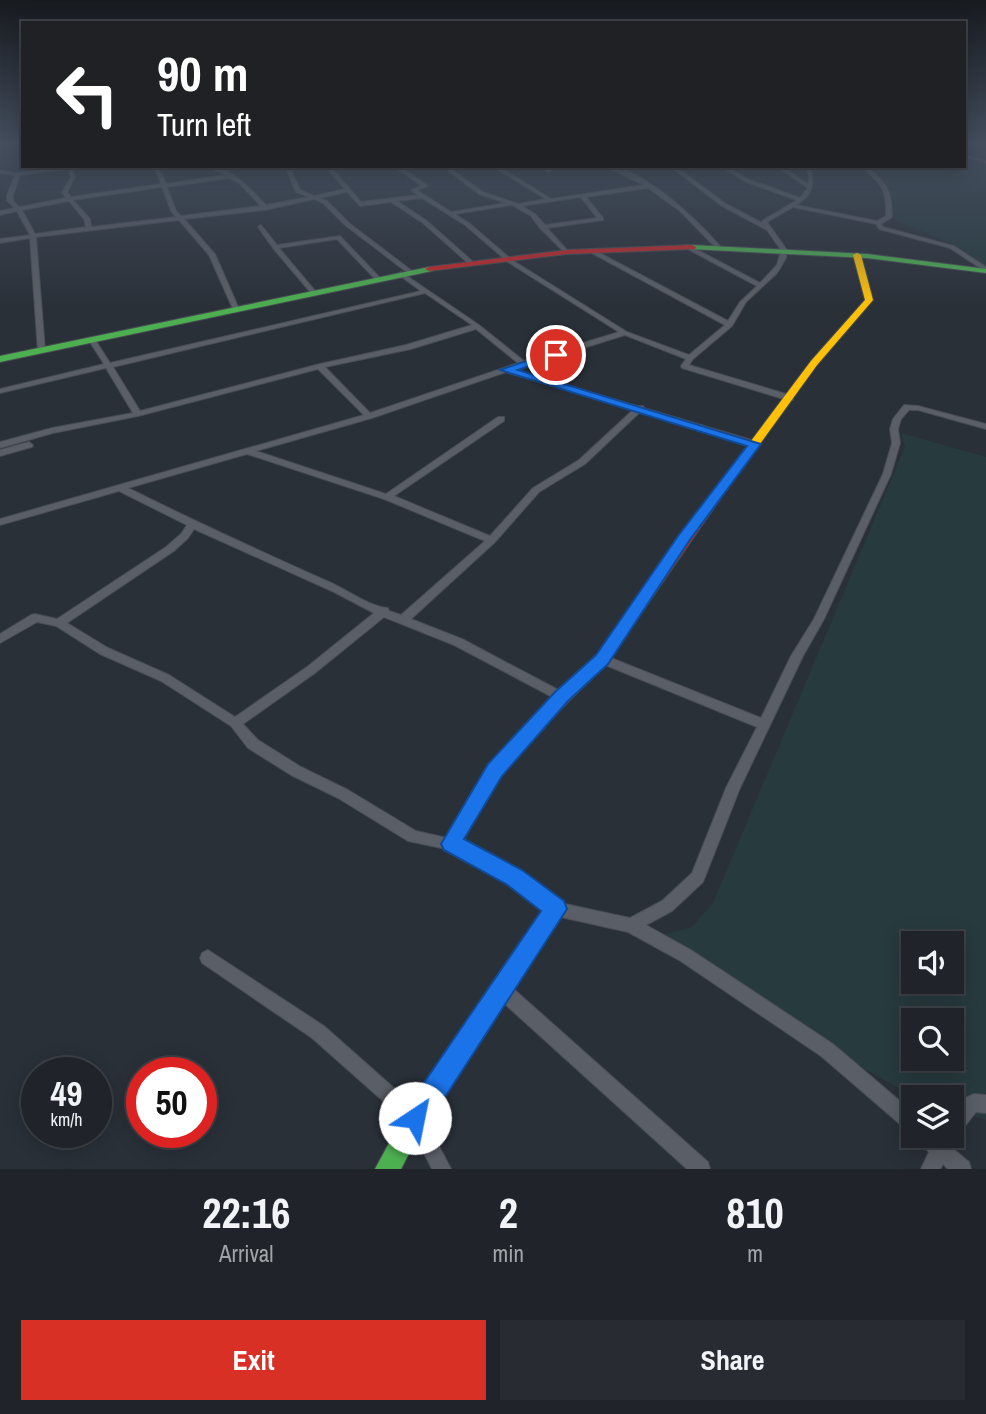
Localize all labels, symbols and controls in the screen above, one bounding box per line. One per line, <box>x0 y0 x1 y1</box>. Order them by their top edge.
text: 90 m <box>157 40 249 106</box>
icon: left <box>42 49 133 140</box>
text: Turn left <box>157 103 251 146</box>
pin <box>526 325 586 385</box>
icon: arrive <box>537 336 575 374</box>
map controls <box>901 931 964 1148</box>
button: sound <box>901 931 964 994</box>
button: search <box>901 1008 964 1071</box>
speed limit sign: 50 <box>126 1057 217 1148</box>
text: 49 <box>51 1070 82 1117</box>
position arrow <box>378 1081 452 1155</box>
button: layers <box>901 1085 964 1148</box>
text: km/h <box>51 1107 83 1132</box>
text: 22:16 <box>202 1185 290 1241</box>
text: 2 <box>499 1185 518 1241</box>
text: 810 <box>726 1185 784 1241</box>
text: Arrival <box>219 1238 274 1269</box>
text: min <box>493 1238 524 1269</box>
text: m <box>747 1238 763 1269</box>
button: Exit <box>21 1320 486 1400</box>
button: Share <box>500 1320 965 1400</box>

